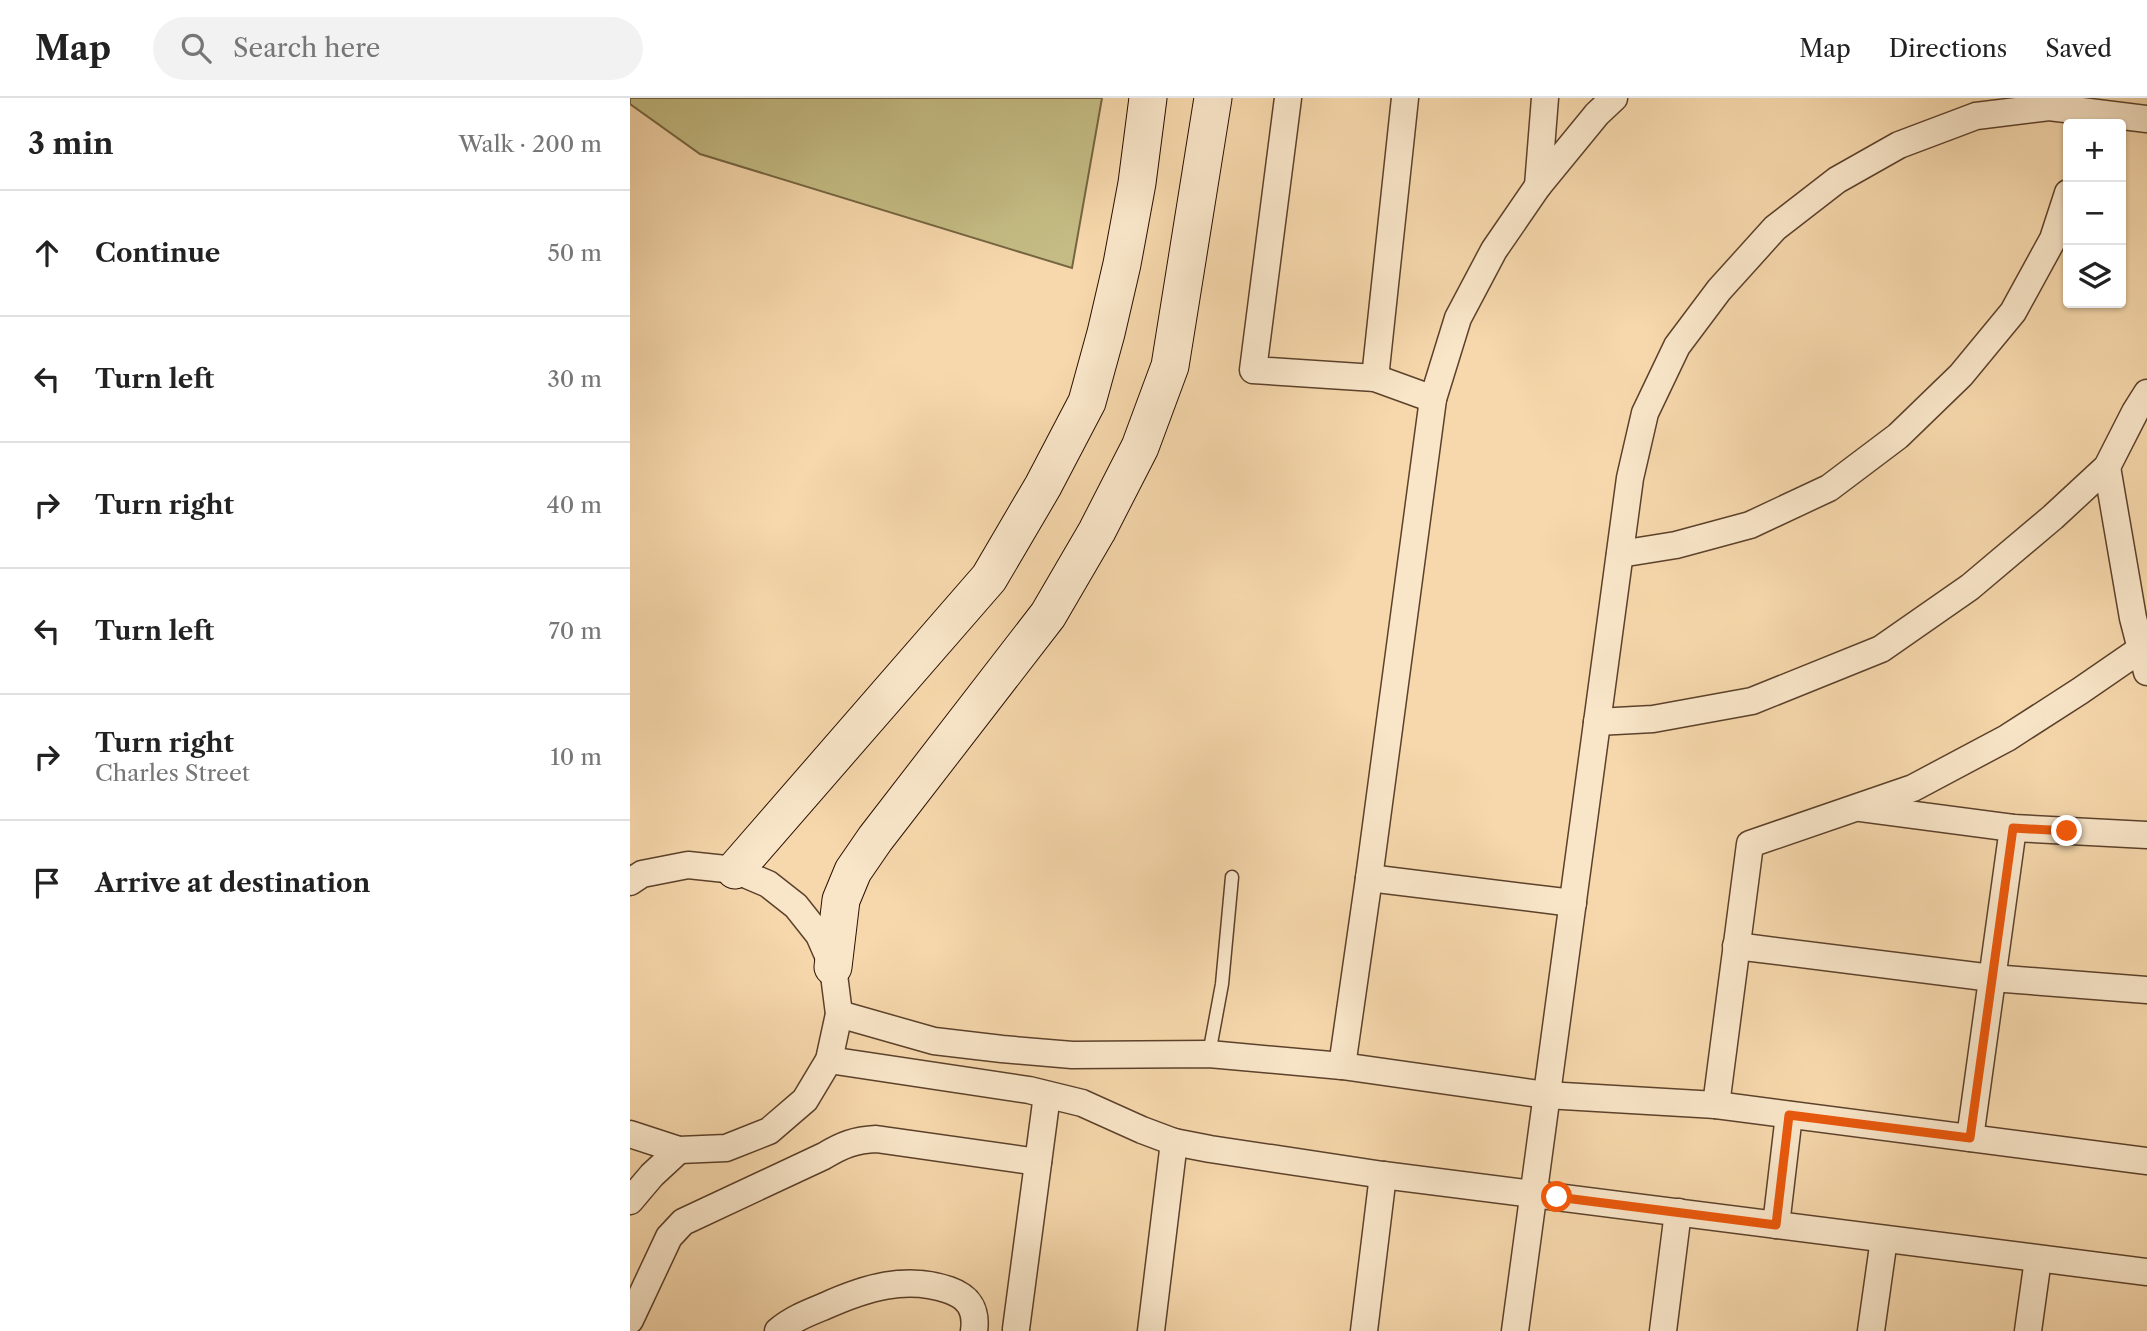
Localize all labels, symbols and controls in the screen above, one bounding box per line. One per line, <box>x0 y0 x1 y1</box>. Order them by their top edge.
search box <box>153 17 643 80</box>
text: Map <box>35 28 111 69</box>
icon: search <box>177 29 215 67</box>
text: Search here <box>233 32 380 64</box>
text: Map <box>1799 34 1851 63</box>
text: Directions <box>1889 34 2007 63</box>
text: Saved <box>2045 34 2112 63</box>
map controls <box>2063 119 2126 308</box>
button: + <box>2063 119 2126 182</box>
text: 3 min <box>28 125 114 162</box>
text: Walk · 200 m <box>458 130 602 158</box>
button: − <box>2063 182 2126 245</box>
icon: ahead <box>28 234 66 272</box>
text: Continue <box>95 237 220 269</box>
text: 50 m <box>547 239 602 267</box>
button: layers <box>2063 245 2126 308</box>
icon: left <box>28 360 66 398</box>
text: Turn left <box>95 363 214 395</box>
text: 30 m <box>547 365 602 393</box>
icon: right <box>28 486 66 524</box>
text: Turn right <box>95 489 234 521</box>
text: 40 m <box>547 491 602 519</box>
icon: left <box>28 612 66 650</box>
text: Turn left <box>95 615 214 647</box>
text: 70 m <box>549 617 602 645</box>
text: Turn right <box>95 727 234 759</box>
icon: right <box>28 738 66 776</box>
text: 10 m <box>550 743 602 771</box>
text: Charles Street <box>95 759 250 787</box>
route end <box>2051 815 2082 846</box>
icon: arrive <box>28 864 66 902</box>
text: Arrive at destination <box>95 867 370 899</box>
route start <box>1541 1181 1572 1212</box>

